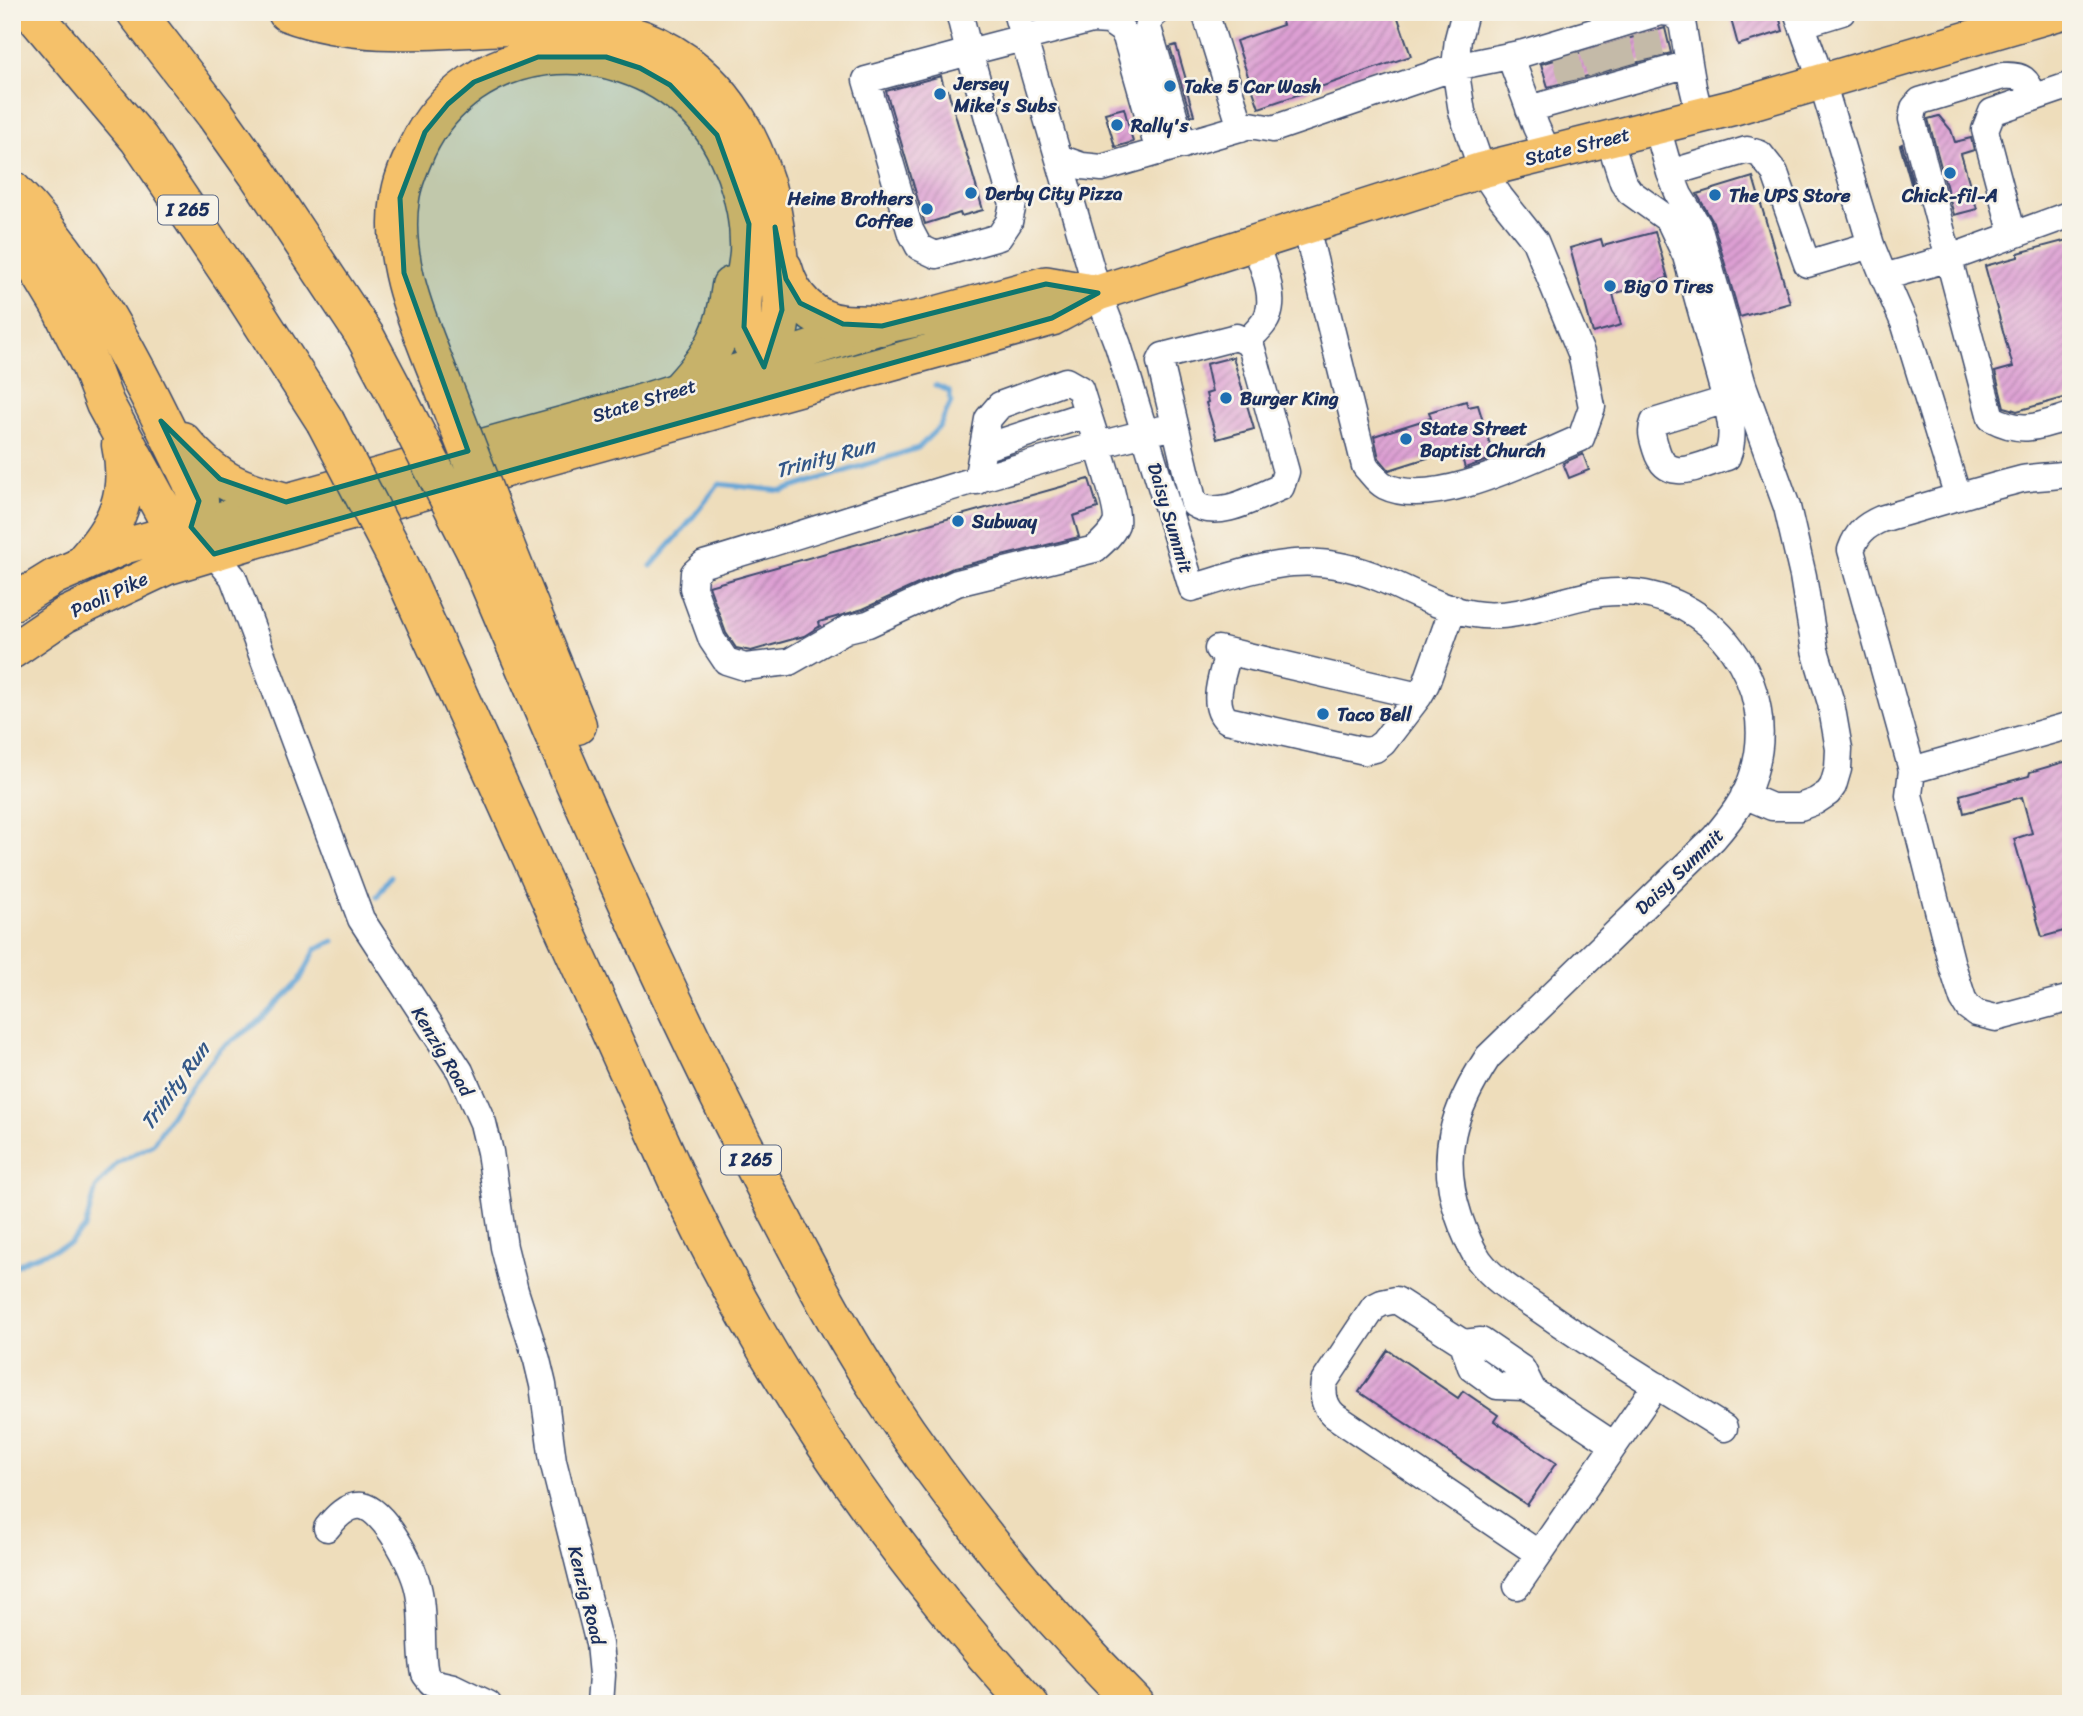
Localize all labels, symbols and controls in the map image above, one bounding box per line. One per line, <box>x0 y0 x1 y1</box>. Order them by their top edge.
place label: Jersey Mike's Subs <box>953 67 1058 122</box>
place label: Take 5 Car Wash <box>1184 70 1321 103</box>
marker: Take 5 Car Wash <box>1162 78 1178 94</box>
marker: Jersey Mike's Subs <box>932 86 948 102</box>
place label: Rally's <box>1130 109 1190 142</box>
marker: Rally's <box>1109 117 1125 133</box>
street label: State Street <box>1521 117 1633 175</box>
marker: Chick-fil-A <box>1942 165 1958 181</box>
place label: Derby City Pizza <box>985 177 1123 210</box>
place label: The UPS Store <box>1729 179 1851 212</box>
place label: Chick-fil-A <box>1901 179 1998 212</box>
place label: Heine Brothers Coffee <box>787 182 914 237</box>
marker: Derby City Pizza <box>963 185 979 201</box>
marker: The UPS Store <box>1707 187 1723 203</box>
road number: I 265 <box>158 196 218 224</box>
marker: Heine Brothers Coffee <box>919 201 935 217</box>
place label: Big O Tires <box>1624 270 1714 303</box>
marker: Big O Tires <box>1602 278 1618 294</box>
street label: State Street <box>588 369 700 432</box>
place label: Burger King <box>1240 382 1339 415</box>
marker: Burger King <box>1218 390 1234 406</box>
place label: State Street Baptist Church <box>1419 412 1545 467</box>
water label: Trinity Run <box>771 426 882 489</box>
marker: State Street Baptist Church <box>1398 431 1414 447</box>
street label: Daisy Summit <box>1138 459 1203 578</box>
place label: Subway <box>971 505 1038 538</box>
marker: Subway <box>950 513 966 529</box>
street label: Paoli Pike <box>65 562 154 627</box>
place label: Taco Bell <box>1337 698 1412 731</box>
marker: Taco Bell <box>1315 706 1331 722</box>
street label: Daisy Summit <box>1627 820 1732 923</box>
street label: Kenzig Road <box>402 1000 484 1105</box>
water label: Trinity Run <box>130 1032 222 1138</box>
road number: I 265 <box>721 1146 781 1175</box>
street label: Kenzig Road <box>558 1542 615 1650</box>

